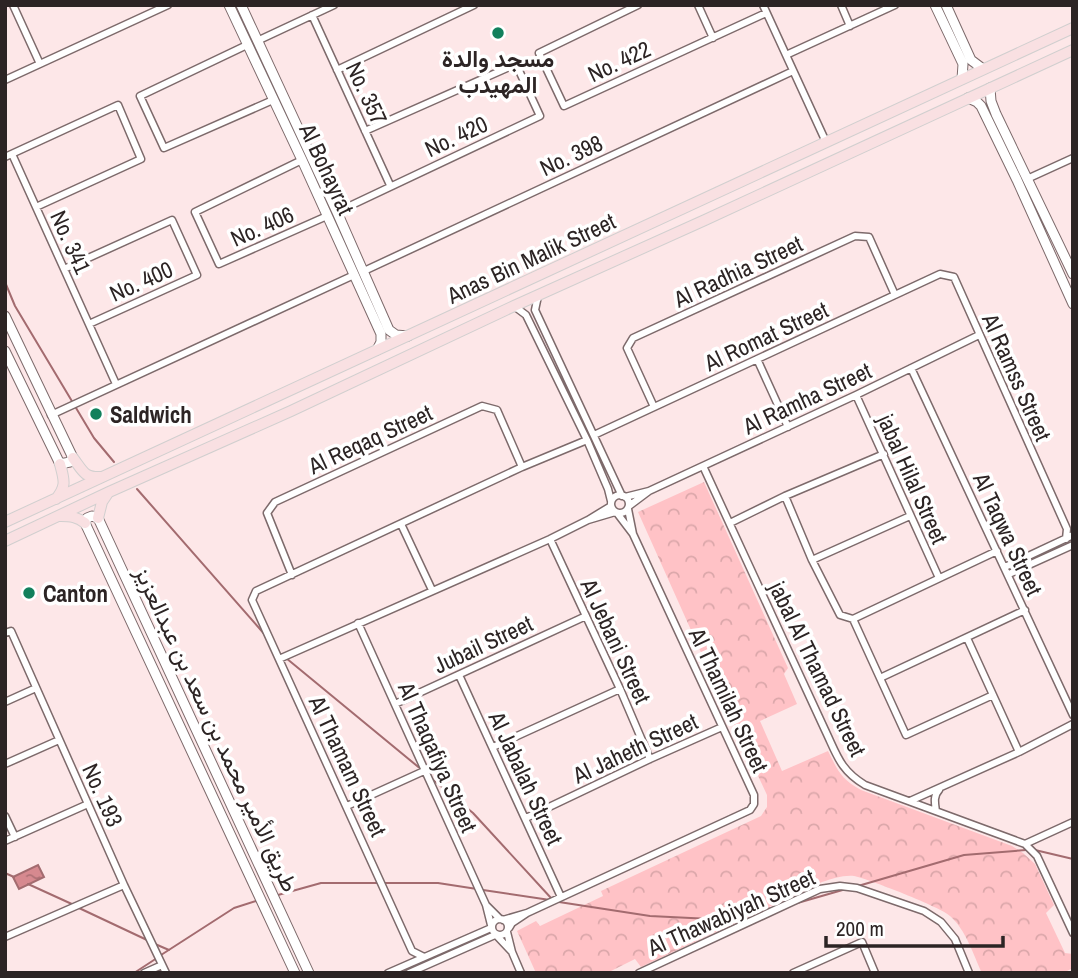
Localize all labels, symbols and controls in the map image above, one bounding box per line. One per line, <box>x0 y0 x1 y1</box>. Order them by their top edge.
marker: مسجد والدة المهيدب <box>490 25 506 41</box>
street label: No. 422 <box>583 33 655 89</box>
place label: مسجد والدة المهيدب <box>442 43 554 100</box>
street label: No. 357 <box>339 57 395 129</box>
street label: No. 420 <box>420 108 492 164</box>
street label: Al Bohayrat <box>292 117 362 220</box>
street label: No. 398 <box>535 127 607 183</box>
street label: No. 406 <box>226 198 298 254</box>
street label: Anas Bin Malik Street <box>441 205 620 311</box>
street label: No. 341 <box>43 206 99 279</box>
street label: Al Radhia Street <box>668 228 807 315</box>
street label: No. 400 <box>105 253 177 309</box>
street label: Al Romat Street <box>698 294 833 379</box>
street label: Al Ramss Street <box>975 308 1059 446</box>
street label: Al Ramha Street <box>737 355 876 442</box>
street label: Al Reqaq Street <box>302 397 437 482</box>
place label: Saldwich <box>110 399 192 430</box>
marker: Saldwich <box>88 406 104 422</box>
street label: jabal Hilal Street <box>870 409 955 549</box>
street label: Al Taqwa Street <box>966 467 1050 600</box>
street label: طريق الأمير محمد بن سعد بن عبدالعزيز <box>127 560 306 897</box>
street label: Al Jebani Street <box>573 573 658 708</box>
street label: jabal Al Thamad Street <box>762 576 874 761</box>
place label: Canton <box>43 578 108 609</box>
marker: Canton <box>21 585 37 601</box>
street label: Jubail Street <box>428 608 538 680</box>
street label: Al Thamilah Street <box>682 622 776 777</box>
street label: Al Thaqafiya Street <box>391 676 485 837</box>
street label: Al Thamam Street <box>301 690 394 841</box>
street label: Al Jabalah Street <box>481 705 570 850</box>
street label: Al Jaheth Street <box>567 706 702 791</box>
street label: No. 193 <box>75 759 131 831</box>
street label: Al Thawabiyah Street <box>642 861 820 963</box>
scale bar <box>826 904 1003 948</box>
text: 200 m <box>836 914 884 943</box>

